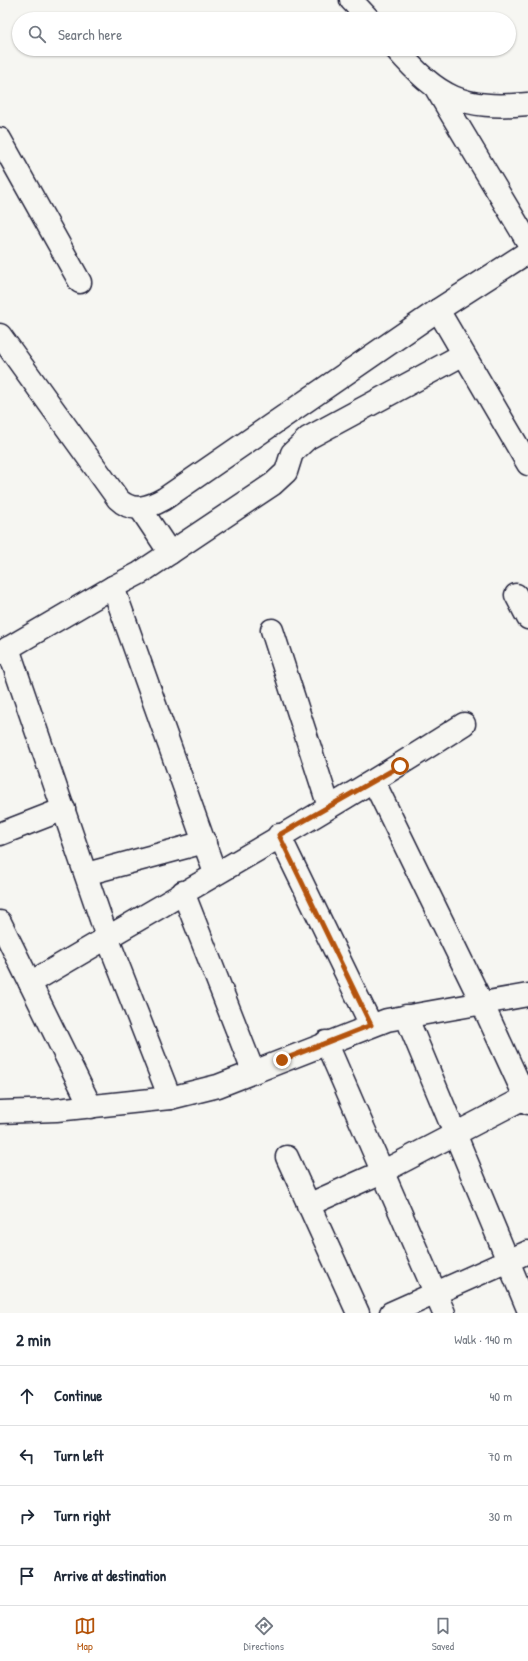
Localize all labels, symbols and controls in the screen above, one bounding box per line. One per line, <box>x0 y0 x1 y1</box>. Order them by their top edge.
search box <box>12 12 516 56</box>
icon: search <box>26 23 48 45</box>
text: Search here <box>58 24 122 45</box>
route start <box>391 757 409 775</box>
route end <box>273 1051 291 1069</box>
text: 2 min <box>16 1328 51 1351</box>
text: Walk · 140 m <box>454 1330 512 1348</box>
icon: ahead <box>16 1385 38 1407</box>
text: Continue <box>54 1385 102 1406</box>
text: 40 m <box>489 1387 512 1405</box>
icon: left <box>16 1445 38 1467</box>
text: Turn left <box>54 1445 104 1466</box>
text: 70 m <box>488 1447 512 1465</box>
icon: right <box>16 1505 38 1527</box>
text: Turn right <box>54 1505 110 1526</box>
text: 30 m <box>489 1507 512 1525</box>
icon: arrive <box>16 1565 38 1587</box>
text: Arrive at destination <box>54 1565 166 1586</box>
tab: Map <box>74 1615 96 1653</box>
tab: Directions <box>244 1615 284 1653</box>
tab: Saved <box>432 1615 454 1653</box>

